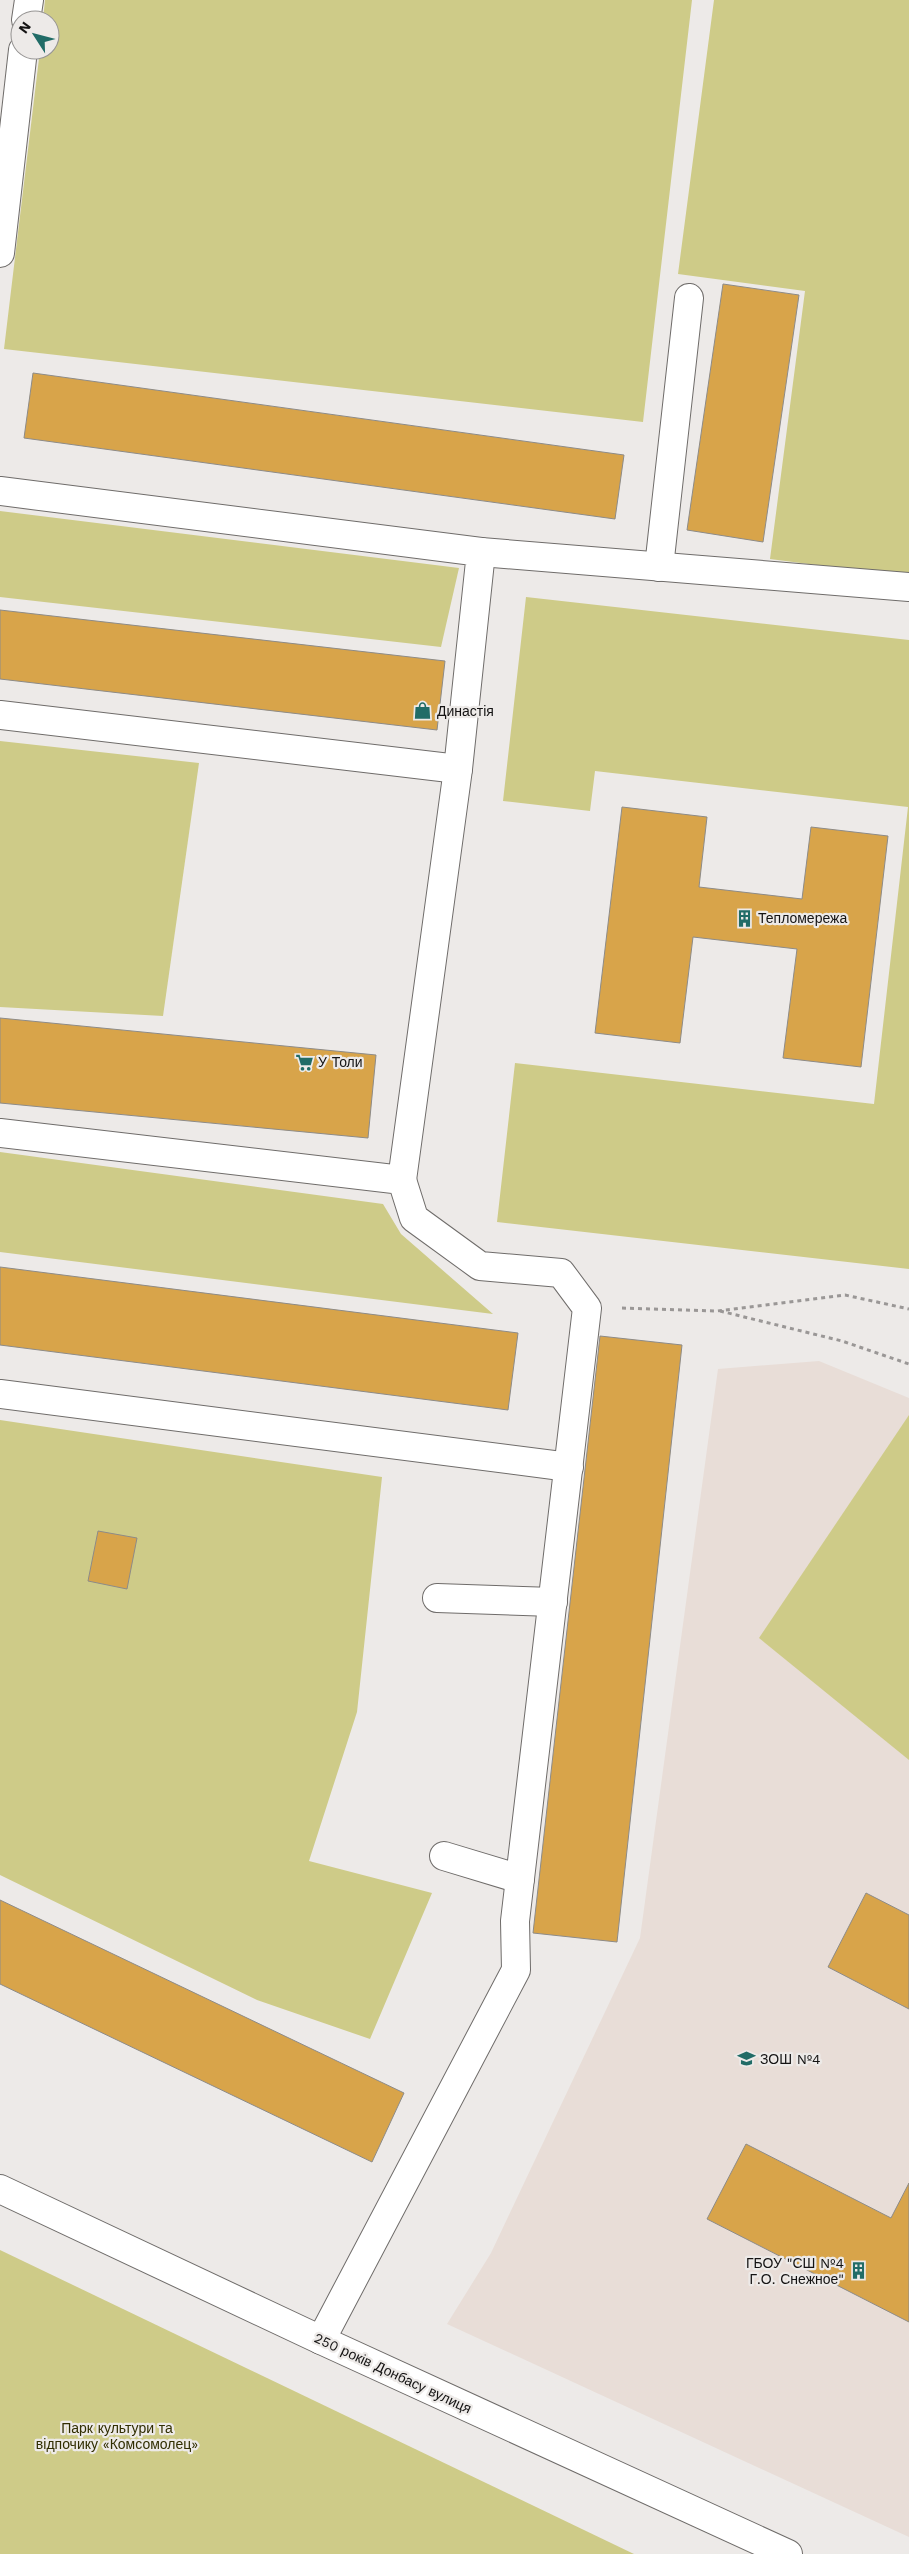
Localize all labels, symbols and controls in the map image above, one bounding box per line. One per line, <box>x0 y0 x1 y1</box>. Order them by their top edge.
north arrow <box>10 10 60 60</box>
text: N <box>15 18 34 36</box>
shop icon: Династія <box>413 701 433 721</box>
place label: Династія <box>437 703 494 719</box>
building icon: Тепломережа <box>734 908 754 928</box>
place label: Тепломережа <box>758 910 847 926</box>
supermarket icon: У Толи <box>294 1052 314 1072</box>
place label: У Толи <box>318 1054 363 1070</box>
school or university icon: ЗОШ №4 <box>736 2049 756 2069</box>
place label: ЗОШ №4 <box>760 2051 821 2067</box>
place label: ГБОУ "СШ №4 Г.О. Снежное" <box>746 2255 844 2287</box>
building icon: ГБОУ "СШ №4 Г.О. Снежное" <box>848 2261 868 2281</box>
street label: 250 років Донбасу вулиця <box>312 2329 474 2417</box>
park label: Парк культури та відпочику «Комсомолец» <box>36 2420 198 2452</box>

